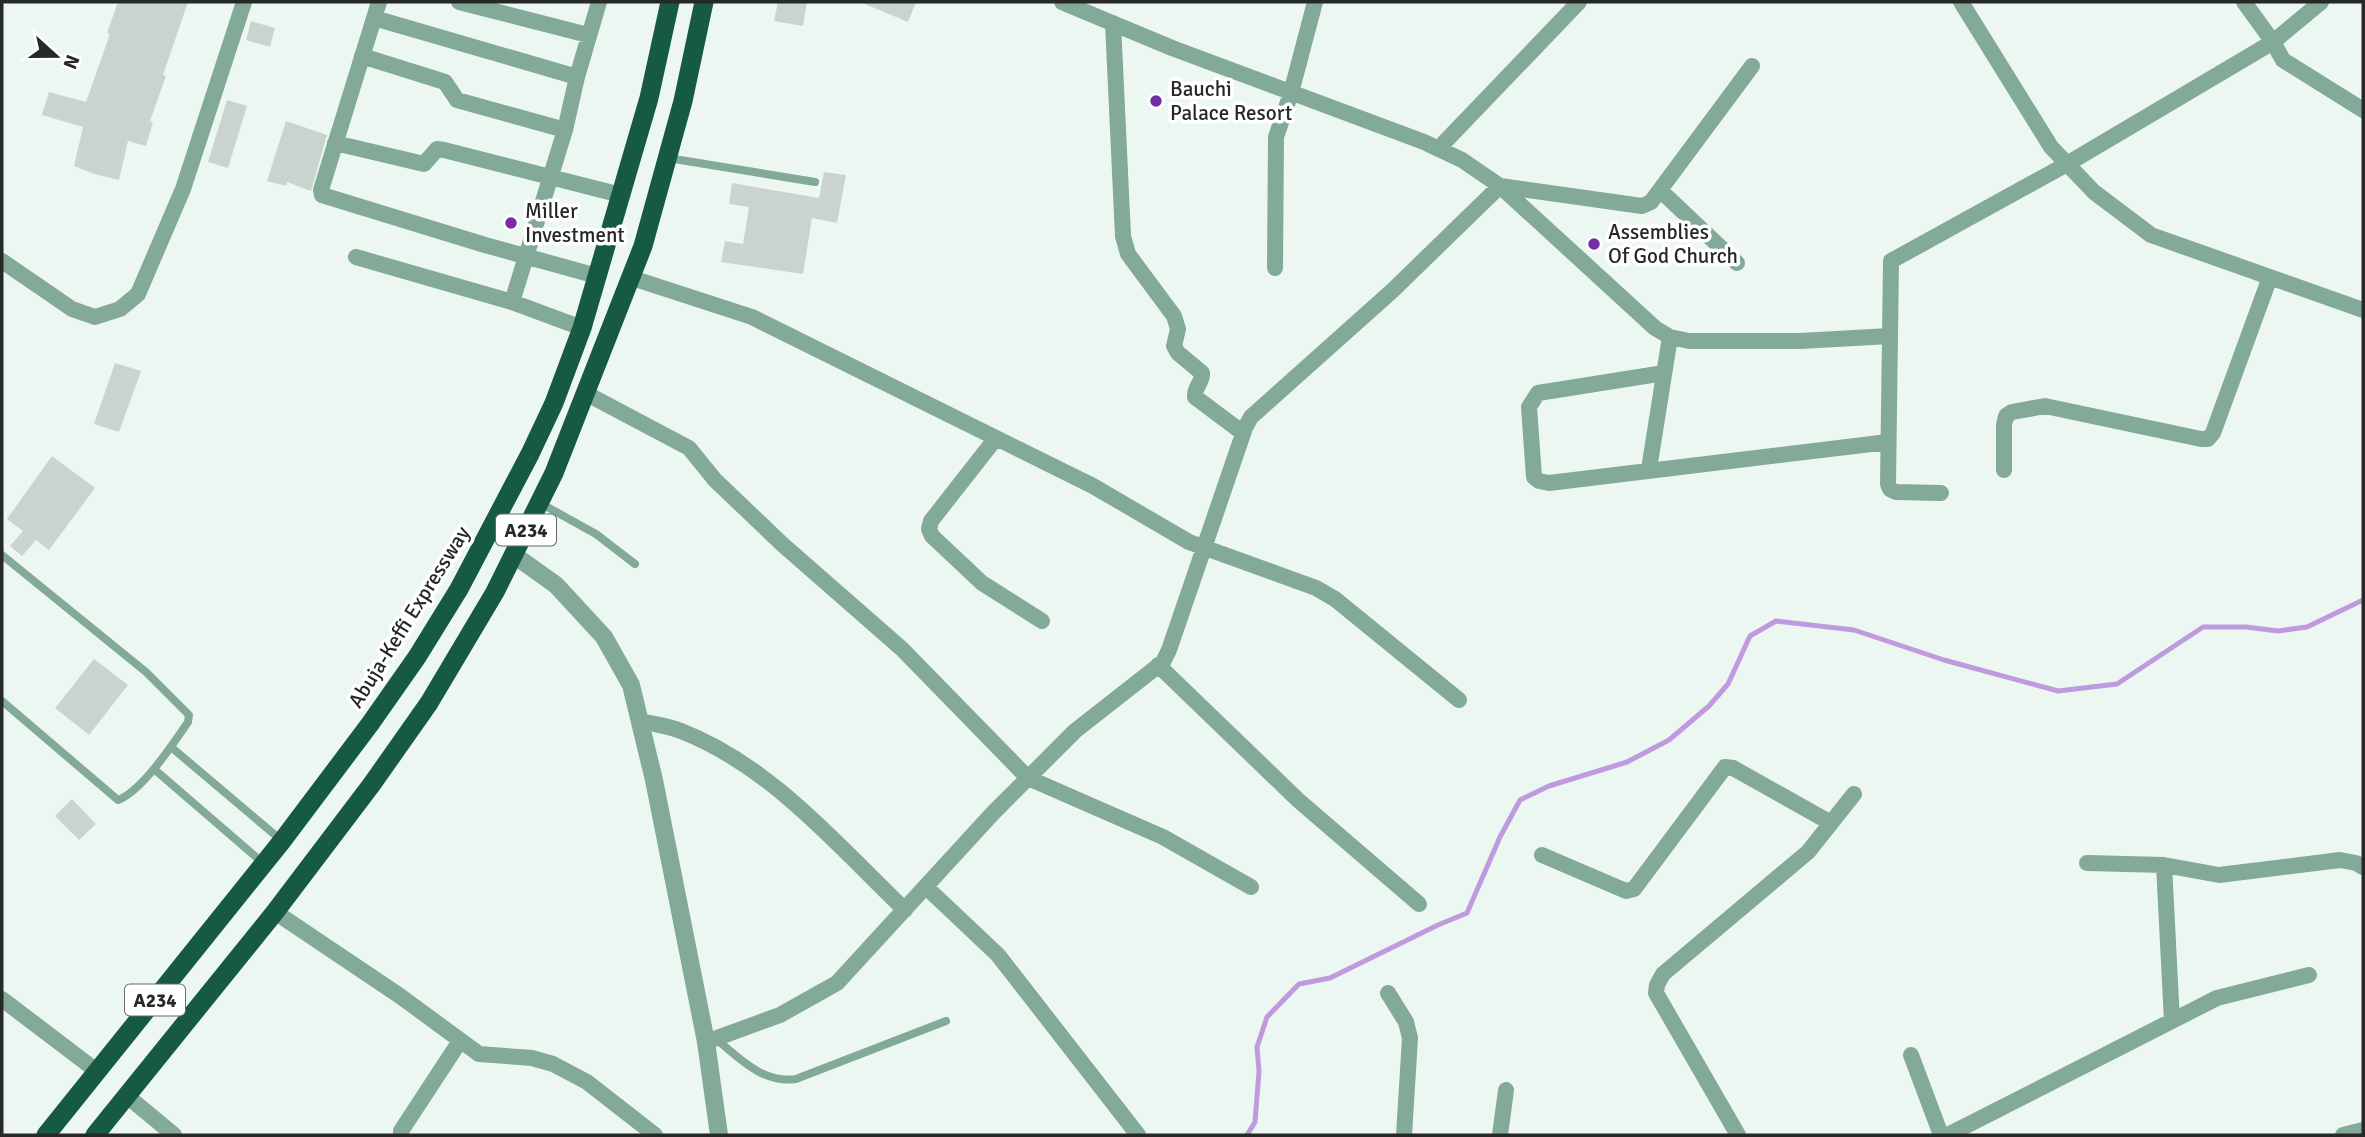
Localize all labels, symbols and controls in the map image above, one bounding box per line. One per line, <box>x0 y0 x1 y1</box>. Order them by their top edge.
north arrow <box>21 21 91 91</box>
text: N <box>57 51 85 72</box>
place label: Bauchi Palace Resort <box>1170 76 1292 126</box>
marker: Bauchi Palace Resort <box>1148 93 1164 109</box>
place label: Miller Investment <box>525 198 625 248</box>
marker: Miller Investment <box>503 215 519 231</box>
place label: Assemblies Of God Church <box>1608 219 1738 269</box>
marker: Assemblies Of God Church <box>1586 236 1602 252</box>
road number: A234 <box>496 514 556 545</box>
street label: Abuja-Keffi Expressway <box>343 521 476 713</box>
road number: A234 <box>125 984 185 1016</box>

